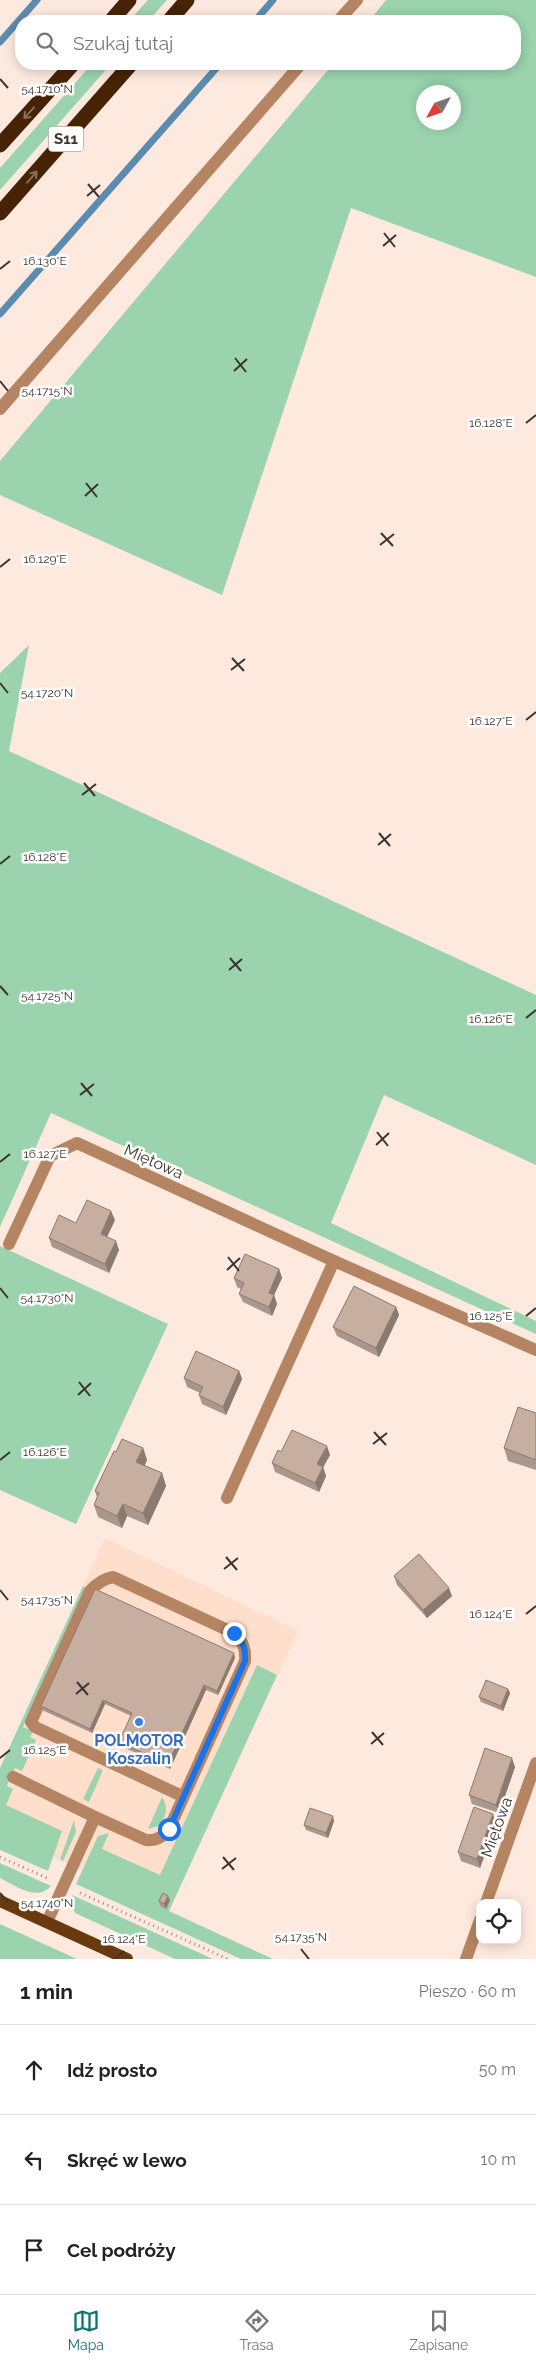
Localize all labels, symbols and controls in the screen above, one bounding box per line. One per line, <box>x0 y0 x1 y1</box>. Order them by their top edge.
search box <box>15 15 521 70</box>
icon: search <box>33 29 61 57</box>
text: Szukaj tutaj <box>73 32 173 54</box>
text: 54.1710°N <box>21 82 73 96</box>
north arrow <box>416 85 461 130</box>
one-way arrow <box>23 107 34 120</box>
road number: S11 <box>48 126 84 152</box>
one-way arrow <box>26 170 38 183</box>
text: 16.130°E <box>23 254 67 268</box>
text: 54.1715°N <box>22 384 73 398</box>
text: 16.128°E <box>469 416 513 430</box>
text: 16.129°E <box>23 552 67 566</box>
text: 54.1720°N <box>21 686 73 700</box>
text: 16.127°E <box>470 714 512 728</box>
text: 16.128°E <box>23 850 67 864</box>
text: 54.1725°N <box>21 989 73 1003</box>
text: 16.126°E <box>469 1012 513 1026</box>
street label: Miętowa <box>121 1140 186 1183</box>
text: 16.127°E <box>24 1147 66 1161</box>
text: 54.1730°N <box>21 1291 73 1305</box>
text: 16.125°E <box>469 1309 513 1323</box>
text: 16.126°E <box>23 1445 67 1459</box>
text: 54.1735°N <box>21 1593 73 1607</box>
text: 16.124°E <box>470 1607 512 1621</box>
route end <box>223 1622 246 1645</box>
marker: POLMOTOR Koszalin <box>133 1716 145 1728</box>
place label: POLMOTOR Koszalin <box>94 1731 184 1768</box>
text: 16.125°E <box>23 1743 67 1757</box>
street label: Miętowa <box>477 1794 516 1860</box>
route start <box>158 1818 181 1841</box>
text: 54.1740°N <box>21 1896 73 1910</box>
map controls <box>476 1899 521 1944</box>
button: locate <box>476 1899 521 1944</box>
text: 54.1735°N <box>275 1930 327 1944</box>
text: 16.124°E <box>103 1932 145 1946</box>
text: 1 min <box>20 1979 73 2004</box>
text: Pieszo · 60 m <box>419 1982 516 2001</box>
icon: ahead <box>20 2056 48 2084</box>
text: Idź prosto <box>67 2059 157 2081</box>
text: 50 m <box>479 2060 516 2079</box>
icon: left <box>20 2146 48 2174</box>
text: Skręć w lewo <box>67 2149 187 2171</box>
text: 10 m <box>481 2150 516 2169</box>
icon: arrive <box>20 2236 48 2264</box>
text: Cel podróży <box>67 2239 176 2261</box>
tab: Mapa <box>68 2307 104 2353</box>
tab: Trasa <box>240 2307 274 2353</box>
tab: Zapisane <box>409 2307 468 2353</box>

